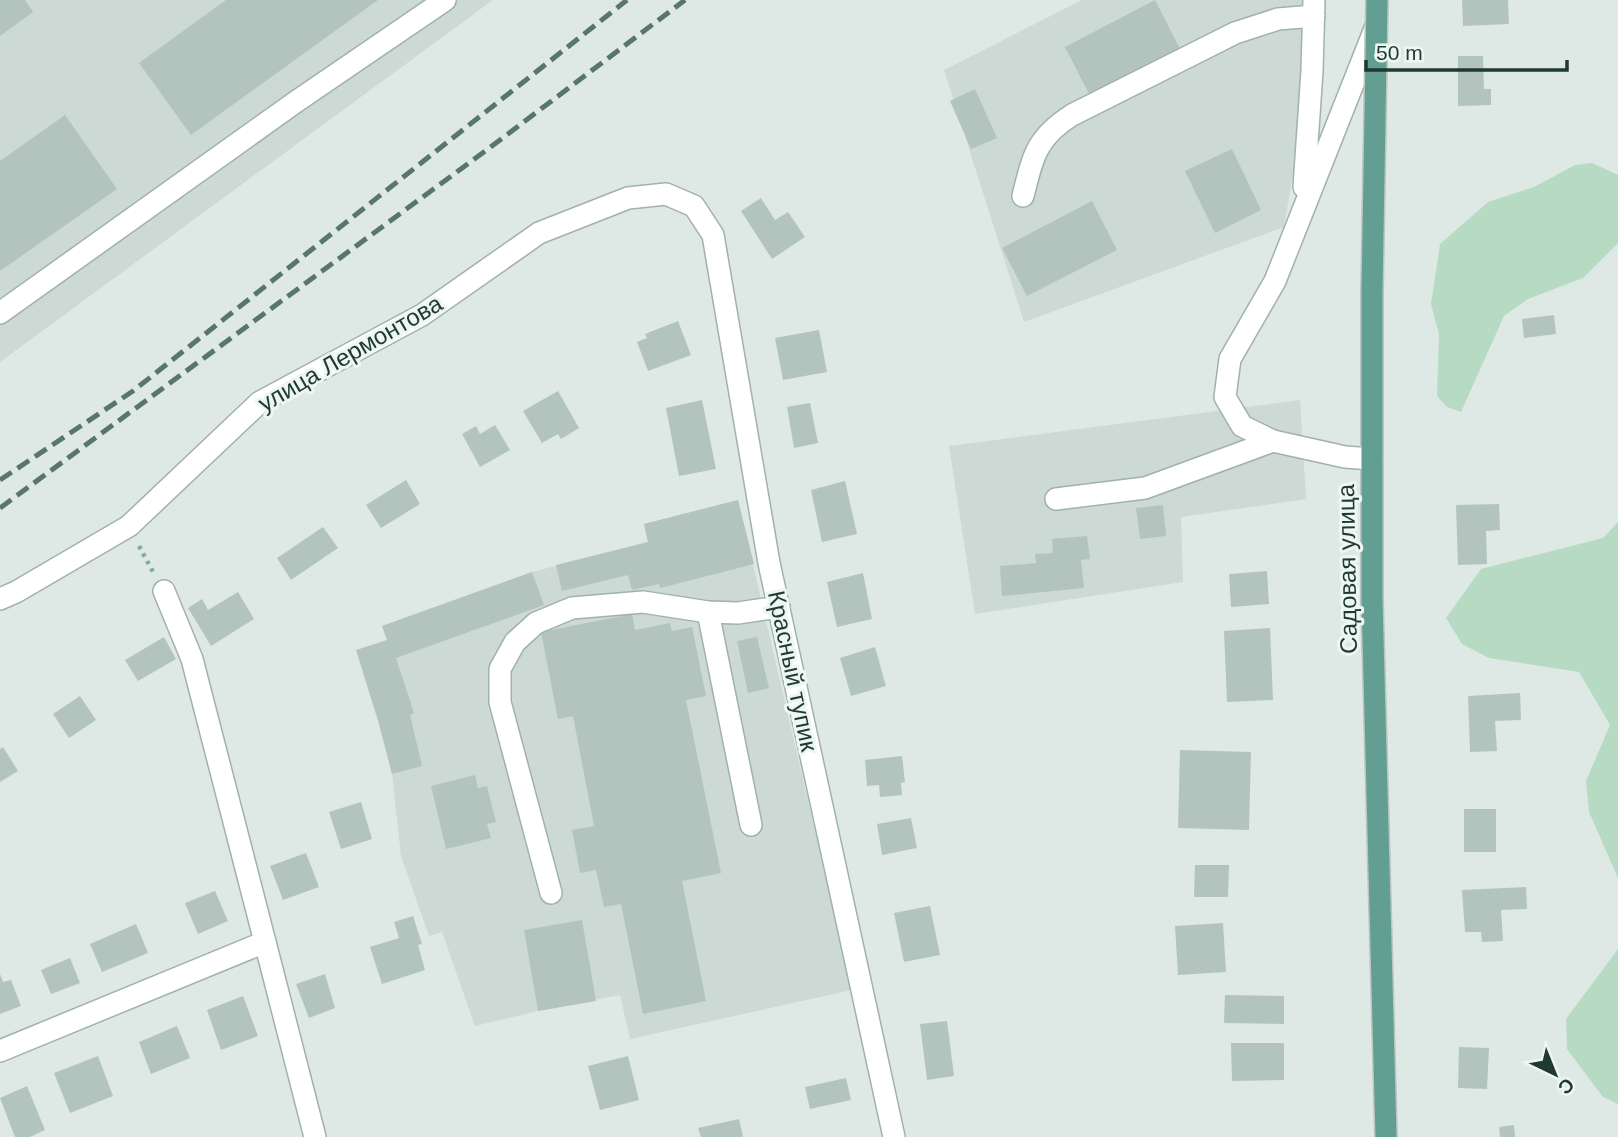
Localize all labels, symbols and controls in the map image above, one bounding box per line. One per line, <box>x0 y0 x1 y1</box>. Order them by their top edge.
scale bar <box>1366 28 1567 72</box>
text: 50 m <box>1376 41 1423 64</box>
street label: улица Лермонтова <box>253 289 447 417</box>
street label: Садовая улица <box>1332 483 1362 654</box>
street label: Красный тупик <box>763 588 823 754</box>
north arrow <box>1520 1039 1590 1109</box>
text: С <box>1554 1074 1578 1099</box>

